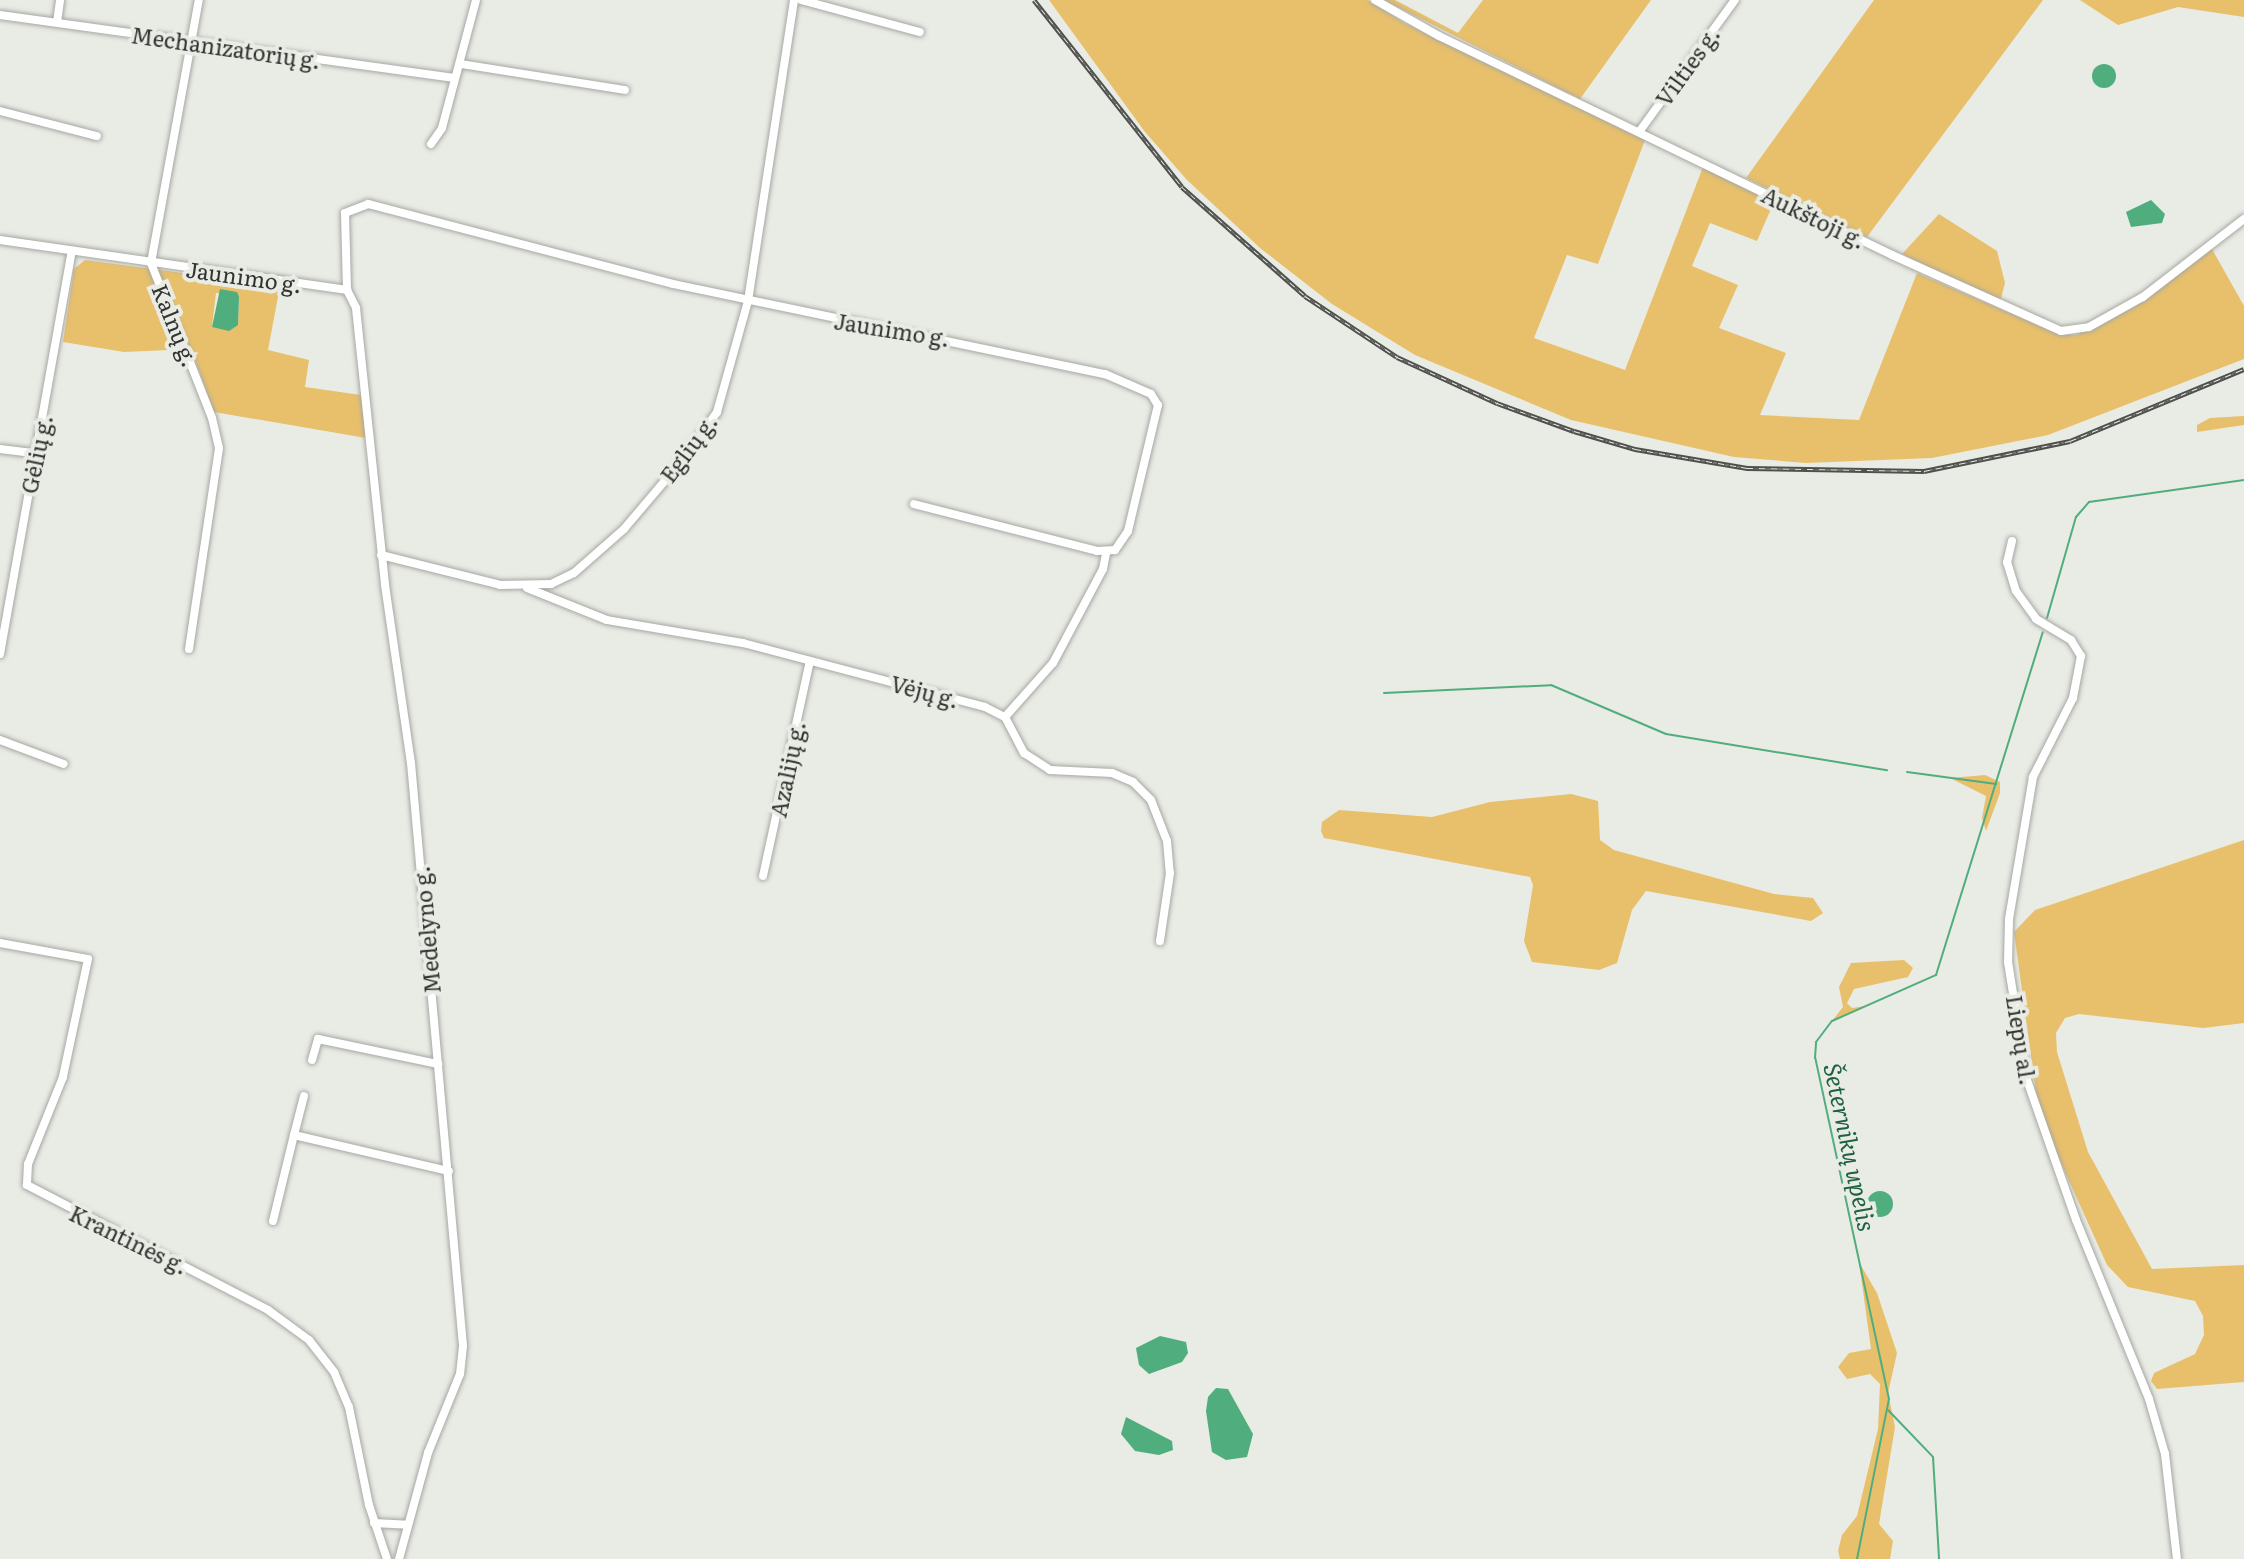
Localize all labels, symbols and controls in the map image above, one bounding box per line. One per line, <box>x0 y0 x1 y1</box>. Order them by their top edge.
street label: Mechanizatorių g. <box>130 21 322 73</box>
street label: Vilties g. <box>1649 21 1725 111</box>
street label: Aukštoji g. <box>1758 181 1870 253</box>
street label: Jaunimo g. <box>184 255 304 297</box>
street label: Kalnų g. <box>147 280 205 370</box>
street label: Jaunimo g. <box>832 307 952 351</box>
street label: Eglių g. <box>654 409 722 487</box>
street label: Gėlių g. <box>15 412 57 496</box>
street label: Vėjų g. <box>888 669 962 713</box>
street label: Azalijų g. <box>764 719 810 819</box>
street label: Medelyno g. <box>407 865 445 995</box>
street label: Liepų al. <box>2002 993 2042 1087</box>
water label: Šeternikų upelis <box>1819 1060 1883 1234</box>
street label: Krantinės g. <box>66 1199 192 1279</box>

